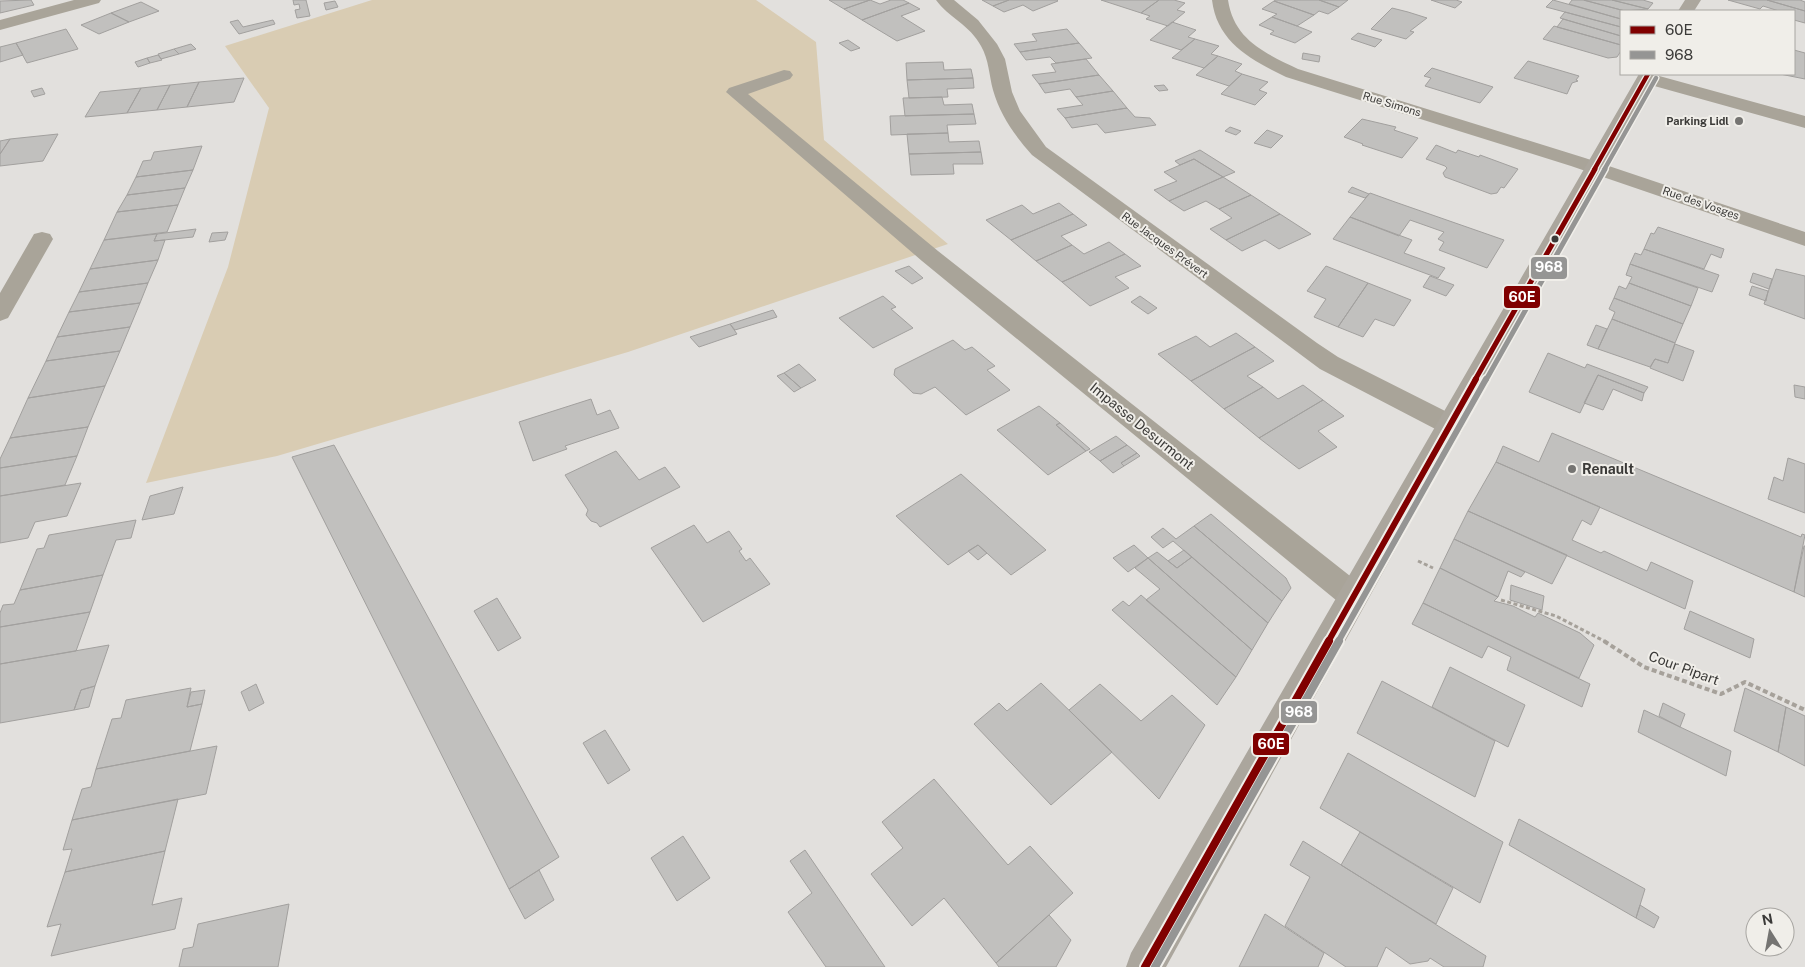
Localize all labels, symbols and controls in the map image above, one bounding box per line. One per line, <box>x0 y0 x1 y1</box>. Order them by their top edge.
legend <box>1620 10 1795 75</box>
text: 60E <box>1665 21 1693 38</box>
text: 968 <box>1665 46 1693 63</box>
street label: Rue Simons <box>1361 89 1423 119</box>
place label: Parking Lidl <box>1666 115 1729 127</box>
marker: Parking Lidl <box>1733 115 1745 127</box>
street label: Rue des Vosges <box>1661 184 1741 222</box>
street label: Rue Jacques Prévert <box>1120 210 1210 280</box>
unlabelled marker <box>1550 234 1560 244</box>
line badge: 968 <box>1530 256 1568 280</box>
text: 968 <box>1535 259 1563 275</box>
line badge: 60E <box>1503 285 1541 309</box>
text: 60E <box>1508 289 1536 305</box>
street label: Impasse Desurmont <box>1087 379 1197 473</box>
place label: Renault <box>1582 461 1634 477</box>
marker: Renault <box>1566 463 1578 475</box>
street label: Cour Pipart <box>1647 648 1721 688</box>
line badge: 968 <box>1280 700 1318 724</box>
text: 968 <box>1285 704 1313 720</box>
line badge: 60E <box>1252 732 1290 756</box>
text: 60E <box>1257 736 1285 752</box>
north arrow <box>1745 907 1795 957</box>
text: N <box>1761 910 1774 928</box>

